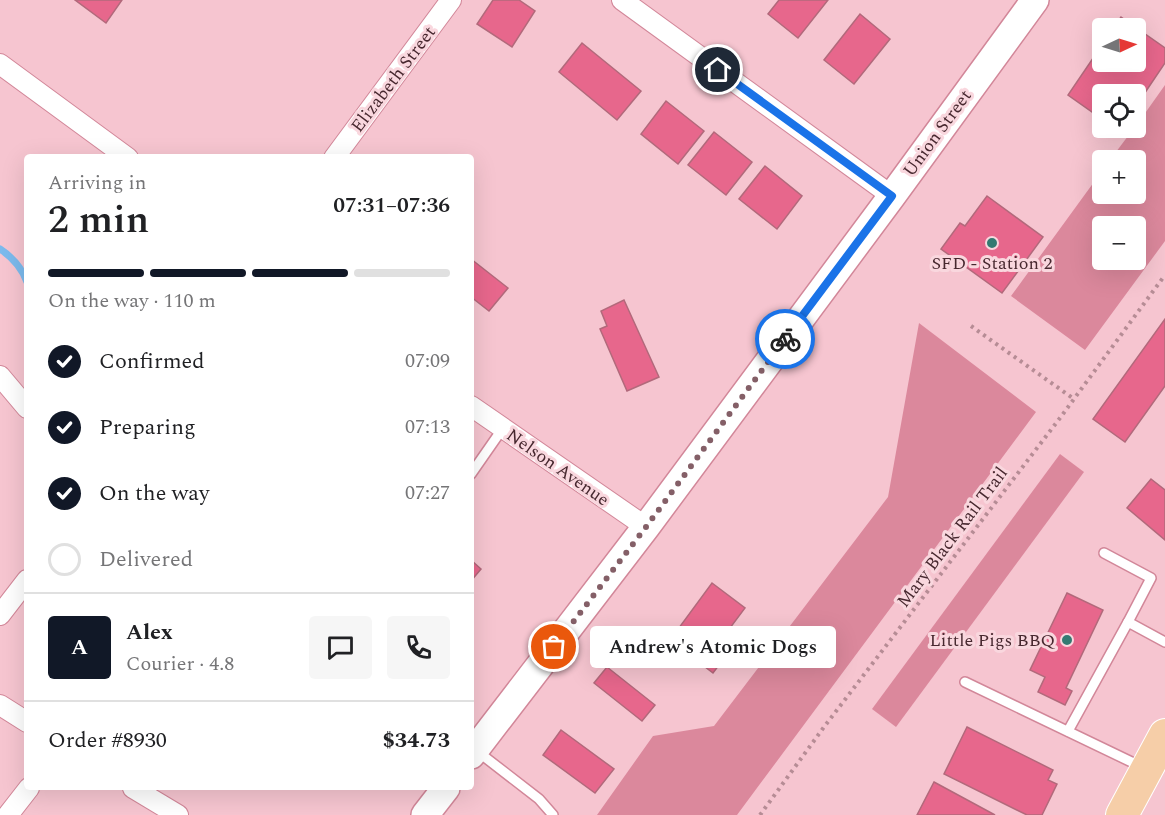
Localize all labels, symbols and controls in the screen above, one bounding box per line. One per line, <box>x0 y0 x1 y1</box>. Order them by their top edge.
north arrow <box>1092 18 1146 72</box>
map controls <box>1092 18 1146 270</box>
street label: Elizabeth Street <box>344 20 443 138</box>
pin <box>692 44 743 95</box>
icon: home <box>701 53 734 86</box>
street label: Union Street <box>896 84 978 183</box>
button: locate <box>1092 84 1146 138</box>
button: + <box>1092 150 1146 204</box>
text: Arriving in <box>48 168 146 198</box>
text: 07:31–07:36 <box>333 189 450 222</box>
text: 2 min <box>48 191 149 250</box>
button: − <box>1092 216 1146 270</box>
marker: SFD - Station 2 <box>985 236 999 250</box>
place label: SFD - Station 2 <box>932 250 1052 277</box>
text: On the way · 110 m <box>48 286 216 316</box>
courier <box>755 309 815 369</box>
icon: bike <box>769 323 802 356</box>
icon: check <box>48 345 81 378</box>
text: Confirmed <box>99 345 205 378</box>
text: 07:09 <box>405 346 450 376</box>
icon: check <box>48 411 81 444</box>
text: Preparing <box>99 411 196 444</box>
text: 07:13 <box>405 412 450 442</box>
street label: Nelson Avenue <box>501 422 615 513</box>
street label: Mary Black Rail Trail <box>890 461 1014 613</box>
icon: check <box>48 477 81 510</box>
text: On the way <box>99 477 210 510</box>
text: 07:27 <box>405 478 450 508</box>
text: Delivered <box>99 543 193 576</box>
text: Alex <box>126 616 173 649</box>
button: chat <box>309 616 372 679</box>
button: phone <box>387 616 450 679</box>
pin <box>528 621 579 672</box>
callout: Andrew's Atomic Dogs <box>590 626 836 668</box>
place label: Little Pigs BBQ <box>929 627 1055 654</box>
icon: bag <box>537 630 570 663</box>
text: A <box>71 631 88 664</box>
text: Andrew's Atomic Dogs <box>609 632 817 662</box>
marker: Little Pigs BBQ <box>1060 633 1074 647</box>
text: Courier · 4.8 <box>126 649 234 679</box>
text: Order #8930 <box>48 724 167 757</box>
text: $34.73 <box>382 724 450 757</box>

